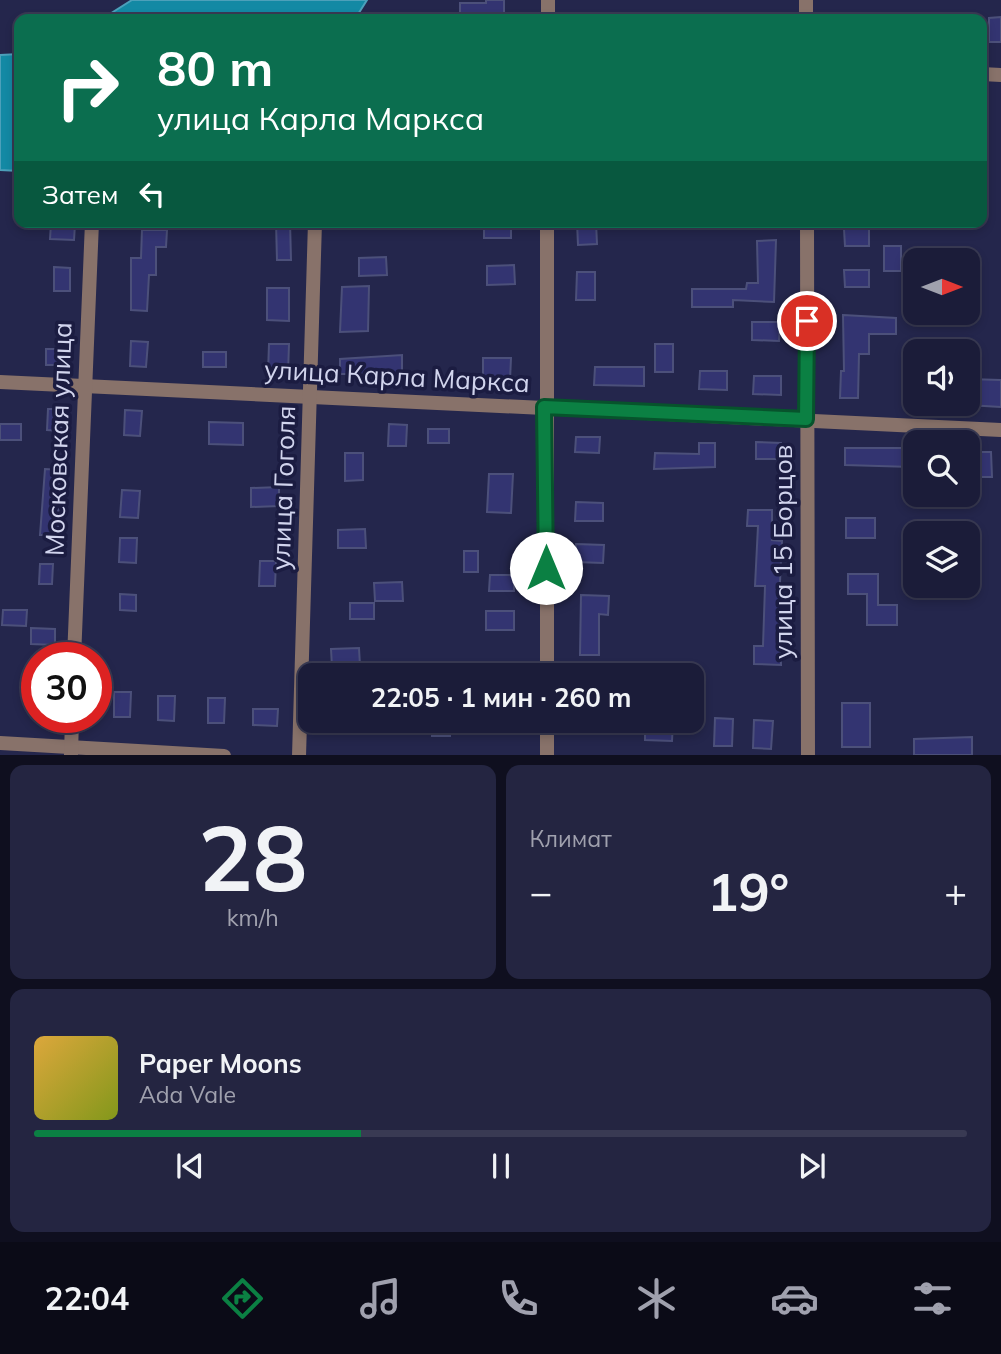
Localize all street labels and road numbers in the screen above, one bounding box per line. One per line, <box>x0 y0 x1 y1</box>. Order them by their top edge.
street label: Московская улица <box>37 322 79 556</box>
street label: улица Карла Маркса <box>263 353 531 399</box>
street label: улица Гоголя <box>264 405 302 571</box>
street label: улица 15 Борцов <box>766 445 799 659</box>

